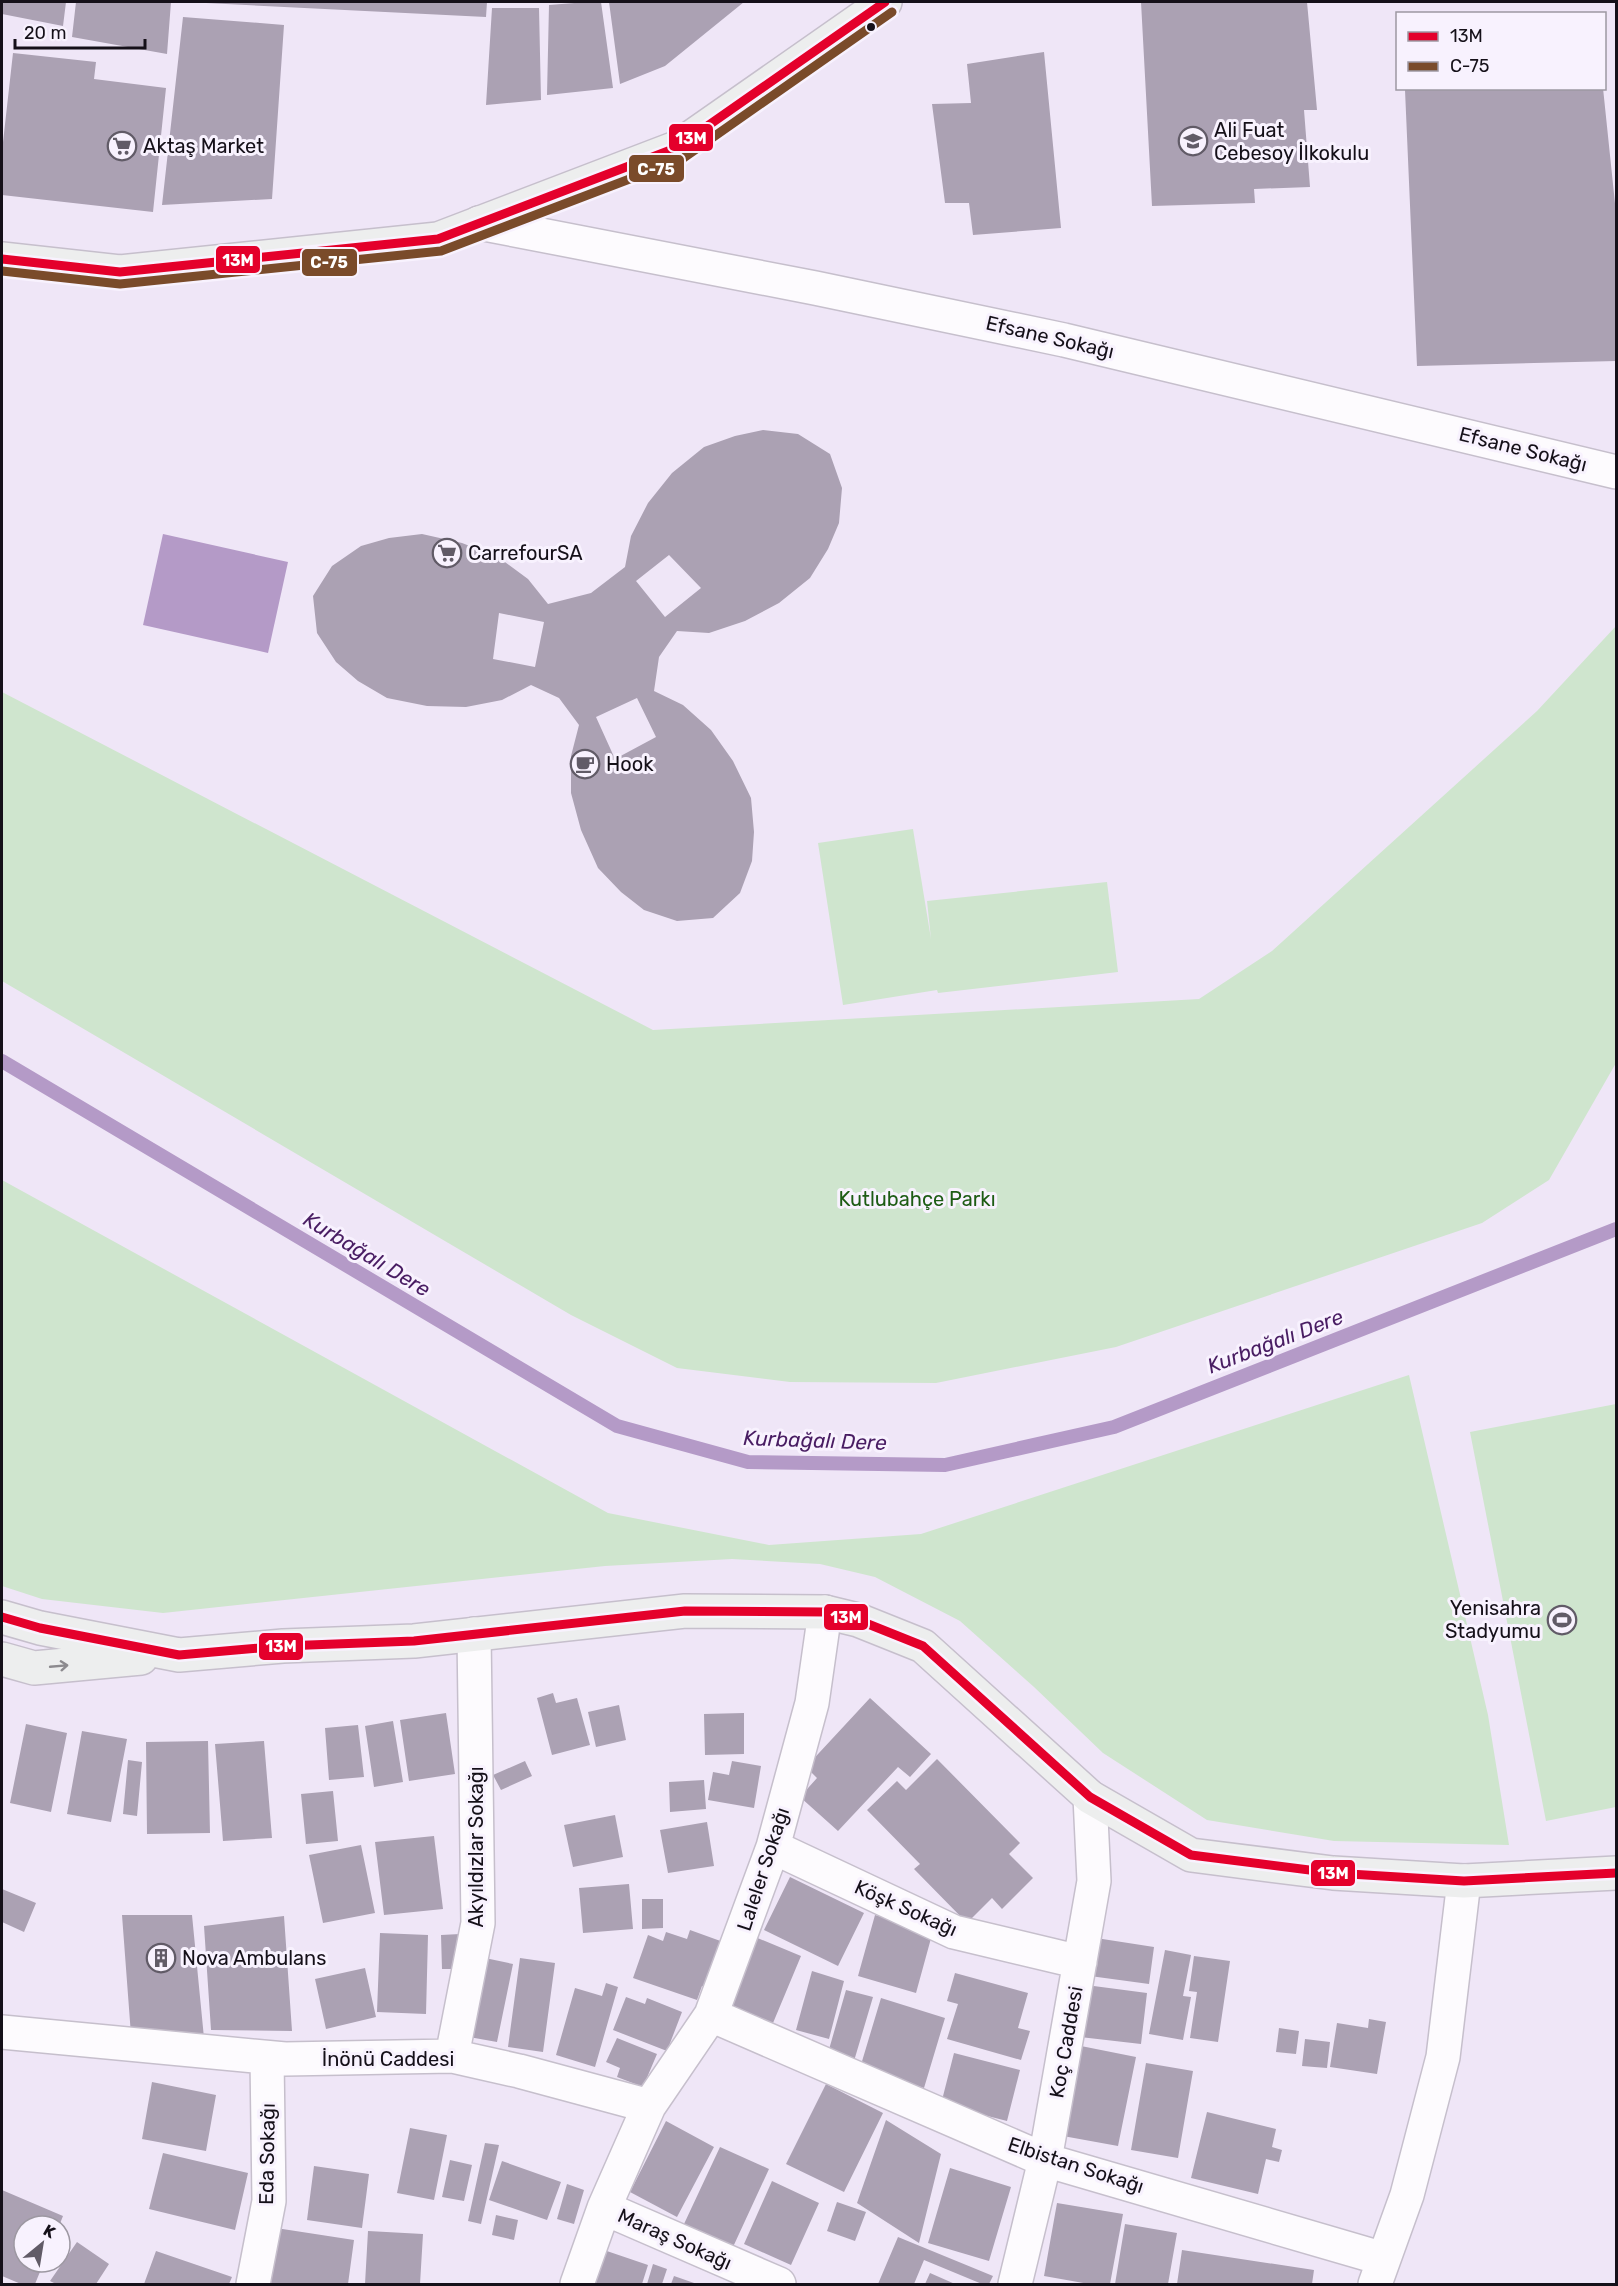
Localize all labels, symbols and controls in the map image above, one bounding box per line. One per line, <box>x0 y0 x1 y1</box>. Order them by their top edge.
scale bar <box>15 12 146 50</box>
legend <box>1396 12 1606 90</box>
unlabelled marker <box>865 21 877 33</box>
text: 20 m <box>24 22 66 44</box>
text: 13M <box>1450 25 1483 47</box>
text: C-75 <box>1450 55 1489 77</box>
place label: Ali Fuat Cebesoy İlkokulu <box>1214 118 1369 165</box>
line badge: 13M <box>668 123 714 152</box>
school or university icon: Ali Fuat Cebesoy İlkokulu <box>1177 125 1209 157</box>
text: 13M <box>675 129 707 148</box>
supermarket icon: Aktaş Market <box>106 130 138 162</box>
place label: Aktaş Market <box>143 134 264 158</box>
line badge: C-75 <box>628 154 685 183</box>
text: C-75 <box>637 160 675 179</box>
line badge: 13M <box>215 245 261 274</box>
line badge: C-75 <box>301 248 358 277</box>
text: 13M <box>222 251 254 270</box>
text: C-75 <box>310 253 348 272</box>
street label: Efsane Sokağı <box>984 311 1116 363</box>
street label: Efsane Sokağı <box>1457 422 1589 476</box>
supermarket icon: CarrefourSA <box>431 537 463 569</box>
place label: CarrefourSA <box>468 541 583 565</box>
cafe icon: Hook <box>569 748 601 780</box>
place label: Hook <box>606 752 654 776</box>
park label: Kutlubahçe Parkı <box>838 1187 996 1211</box>
water label: Kurbağalı Dere <box>299 1206 435 1302</box>
water label: Kurbağalı Dere <box>1204 1304 1347 1378</box>
water label: Kurbağalı Dere <box>743 1425 887 1455</box>
place label: Yenisahra Stadyumu <box>1445 1596 1541 1643</box>
line badge: 13M <box>823 1603 869 1631</box>
sports icon: Yenisahra Stadyumu <box>1546 1604 1578 1636</box>
text: 13M <box>830 1608 862 1627</box>
line badge: 13M <box>258 1632 304 1661</box>
text: 13M <box>265 1637 297 1656</box>
one-way arrow <box>48 1660 68 1671</box>
street label: Akyıldızlar Sokağı <box>464 1766 488 1928</box>
street label: Laleler Sokağı <box>732 1804 794 1934</box>
line badge: 13M <box>1310 1859 1356 1887</box>
text: 13M <box>1317 1864 1349 1883</box>
street label: Köşk Sokağı <box>851 1875 961 1941</box>
building icon: Nova Ambulans <box>145 1942 177 1974</box>
place label: Nova Ambulans <box>182 1946 326 1970</box>
street label: Koç Caddesi <box>1044 1984 1088 2100</box>
street label: İnönü Caddesi <box>322 2047 454 2071</box>
street label: Eda Sokağı <box>254 2103 280 2205</box>
street label: Elbistan Sokağı <box>1005 2132 1147 2198</box>
street label: Maraş Sokağı <box>614 2203 736 2275</box>
north arrow <box>12 2214 72 2274</box>
text: K <box>40 2221 59 2243</box>

